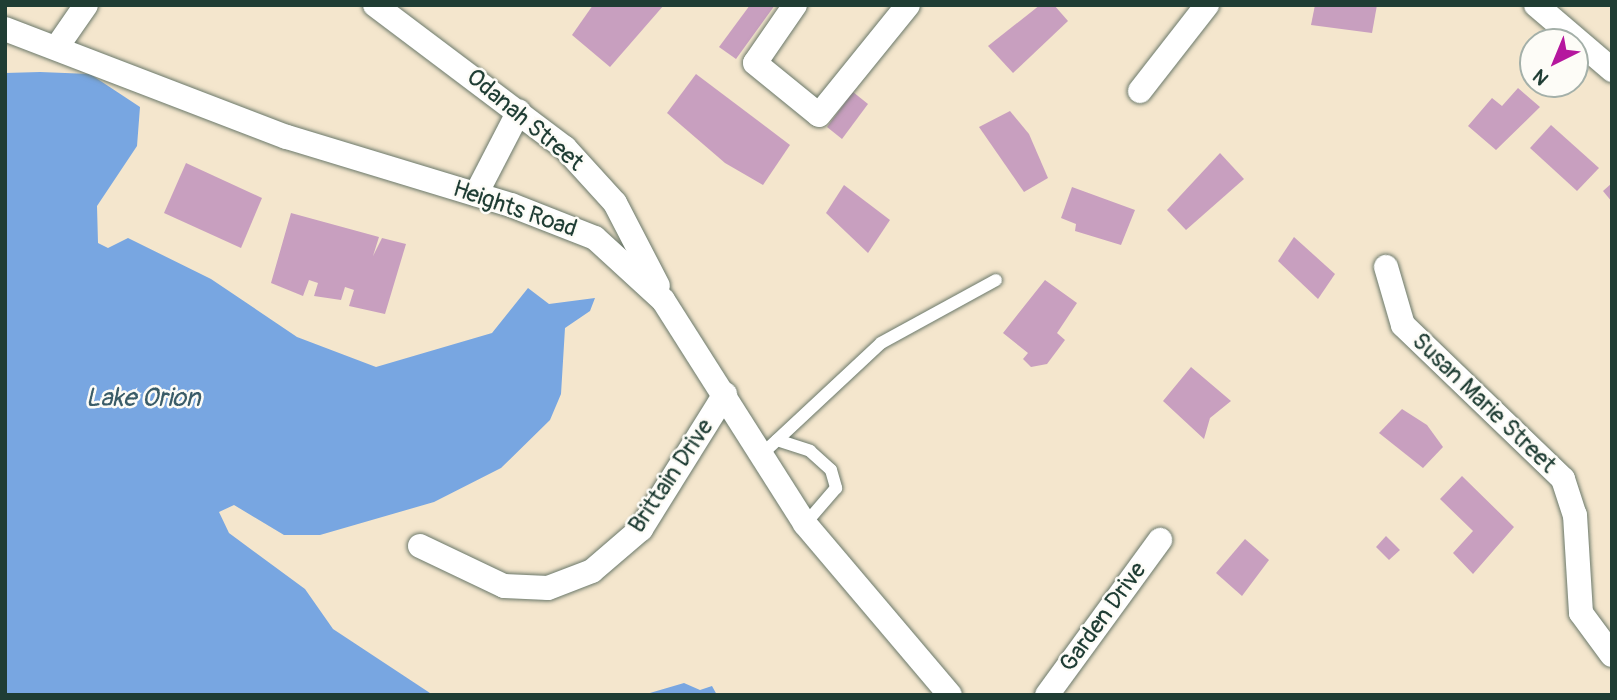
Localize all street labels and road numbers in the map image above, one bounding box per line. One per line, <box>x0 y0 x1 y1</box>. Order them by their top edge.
street label: Odanah Street <box>461 63 589 177</box>
street label: Heights Road <box>449 174 581 244</box>
street label: Susan Marie Street <box>1406 327 1562 479</box>
street label: Brittain Drive <box>622 414 720 538</box>
street label: Garden Drive <box>1054 557 1152 677</box>

